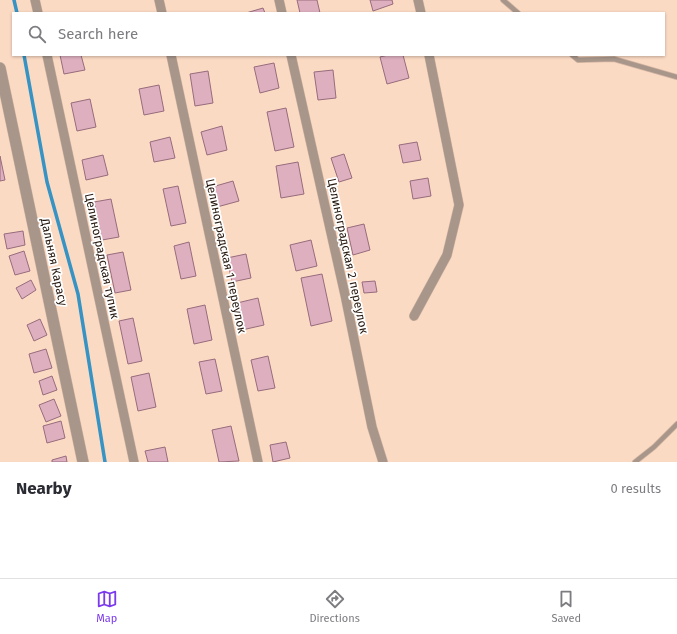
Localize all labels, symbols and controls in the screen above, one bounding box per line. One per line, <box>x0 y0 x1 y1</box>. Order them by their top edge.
search box <box>12 12 665 56</box>
icon: search <box>26 23 48 45</box>
text: Search here <box>58 25 138 43</box>
street label: Целиноградская 1 переулок <box>203 177 249 335</box>
street label: Целиноградская 2 переулок <box>325 177 371 336</box>
street label: Целиноградская тупик <box>82 192 122 321</box>
street label: Дальняя Карасу <box>38 216 70 307</box>
text: Nearby <box>16 478 71 499</box>
text: 0 results <box>610 481 661 496</box>
tab: Map <box>96 588 118 625</box>
tab: Directions <box>309 588 360 625</box>
tab: Saved <box>551 588 581 625</box>

